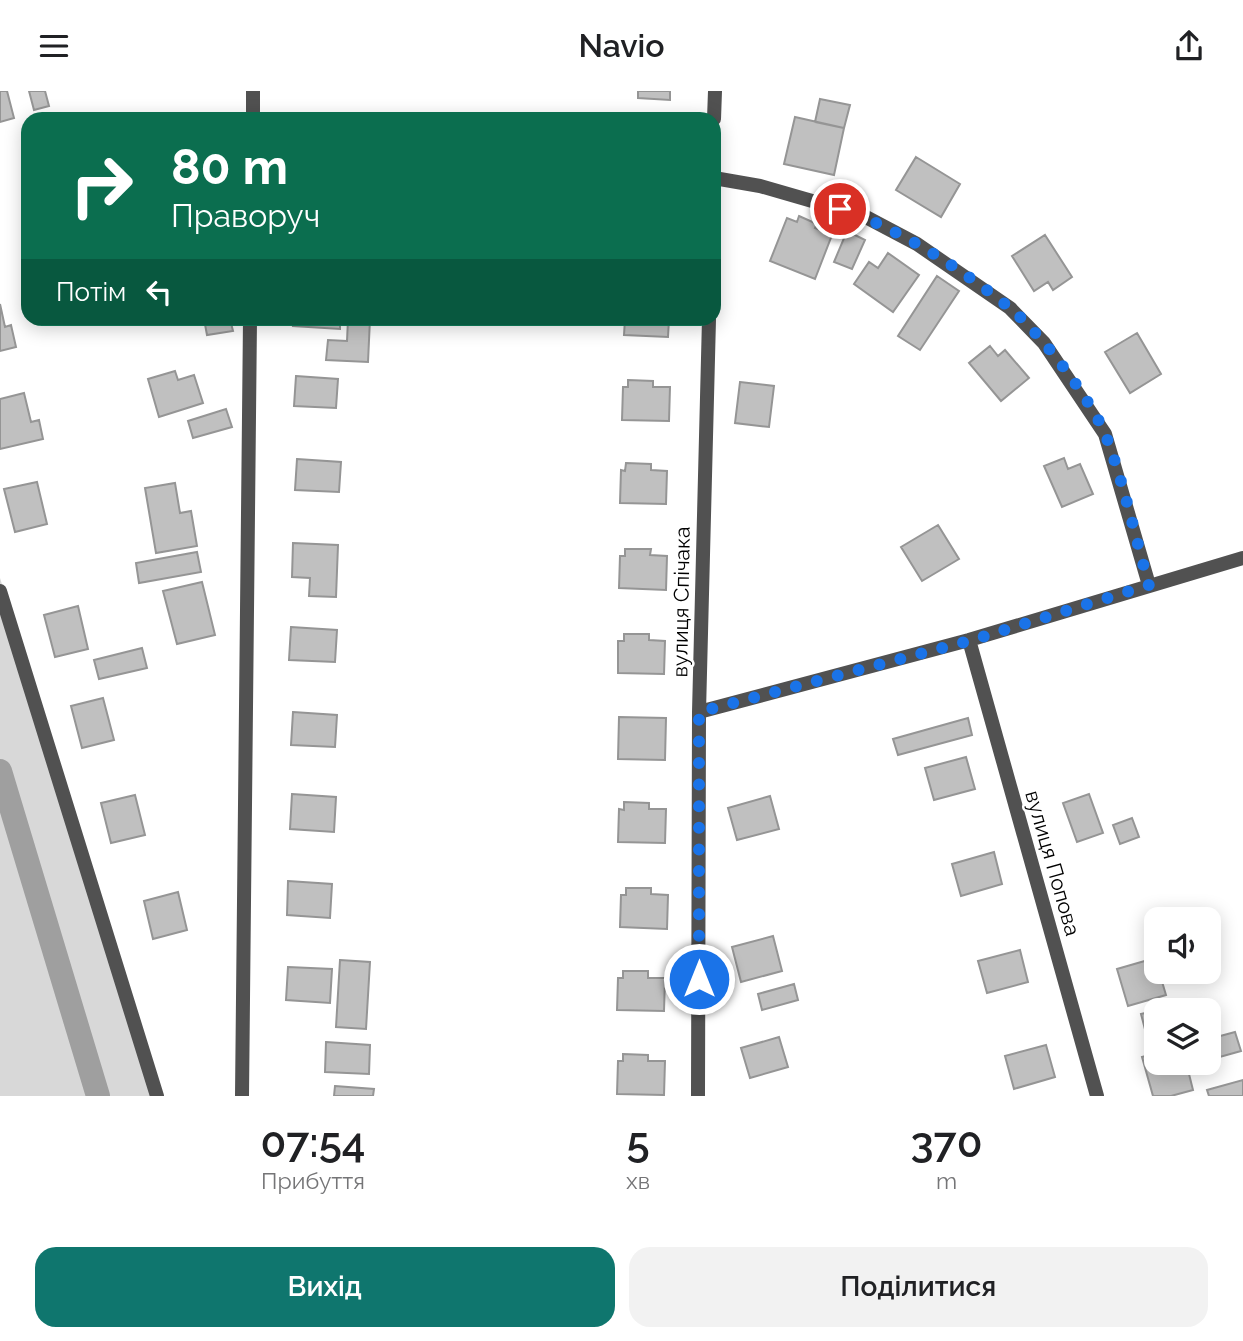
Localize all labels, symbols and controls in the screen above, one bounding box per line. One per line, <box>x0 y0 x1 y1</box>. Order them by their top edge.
icon: menu <box>35 27 73 65</box>
text: Navio <box>578 27 665 64</box>
icon: share <box>1170 27 1208 65</box>
text: 80 m <box>171 138 288 195</box>
icon: right <box>56 140 147 231</box>
pin <box>810 179 870 239</box>
icon: arrive <box>821 190 859 228</box>
text: Праворуч <box>171 197 320 234</box>
icon: left <box>140 273 178 311</box>
text: Потім <box>56 277 126 307</box>
street label: вулиця Спічака <box>667 526 695 678</box>
street label: вулиця Попова <box>1020 787 1086 939</box>
map controls <box>1144 907 1221 1075</box>
button: sound <box>1144 907 1221 984</box>
position arrow <box>662 942 736 1016</box>
button: layers <box>1144 998 1221 1075</box>
text: 07:54 <box>261 1118 366 1167</box>
text: 5 <box>626 1118 650 1167</box>
text: 370 <box>911 1118 982 1167</box>
text: Прибуття <box>261 1167 365 1194</box>
text: хв <box>626 1167 650 1194</box>
text: m <box>936 1167 957 1194</box>
button: Вихід <box>35 1247 615 1327</box>
button: Поділитися <box>629 1247 1208 1327</box>

